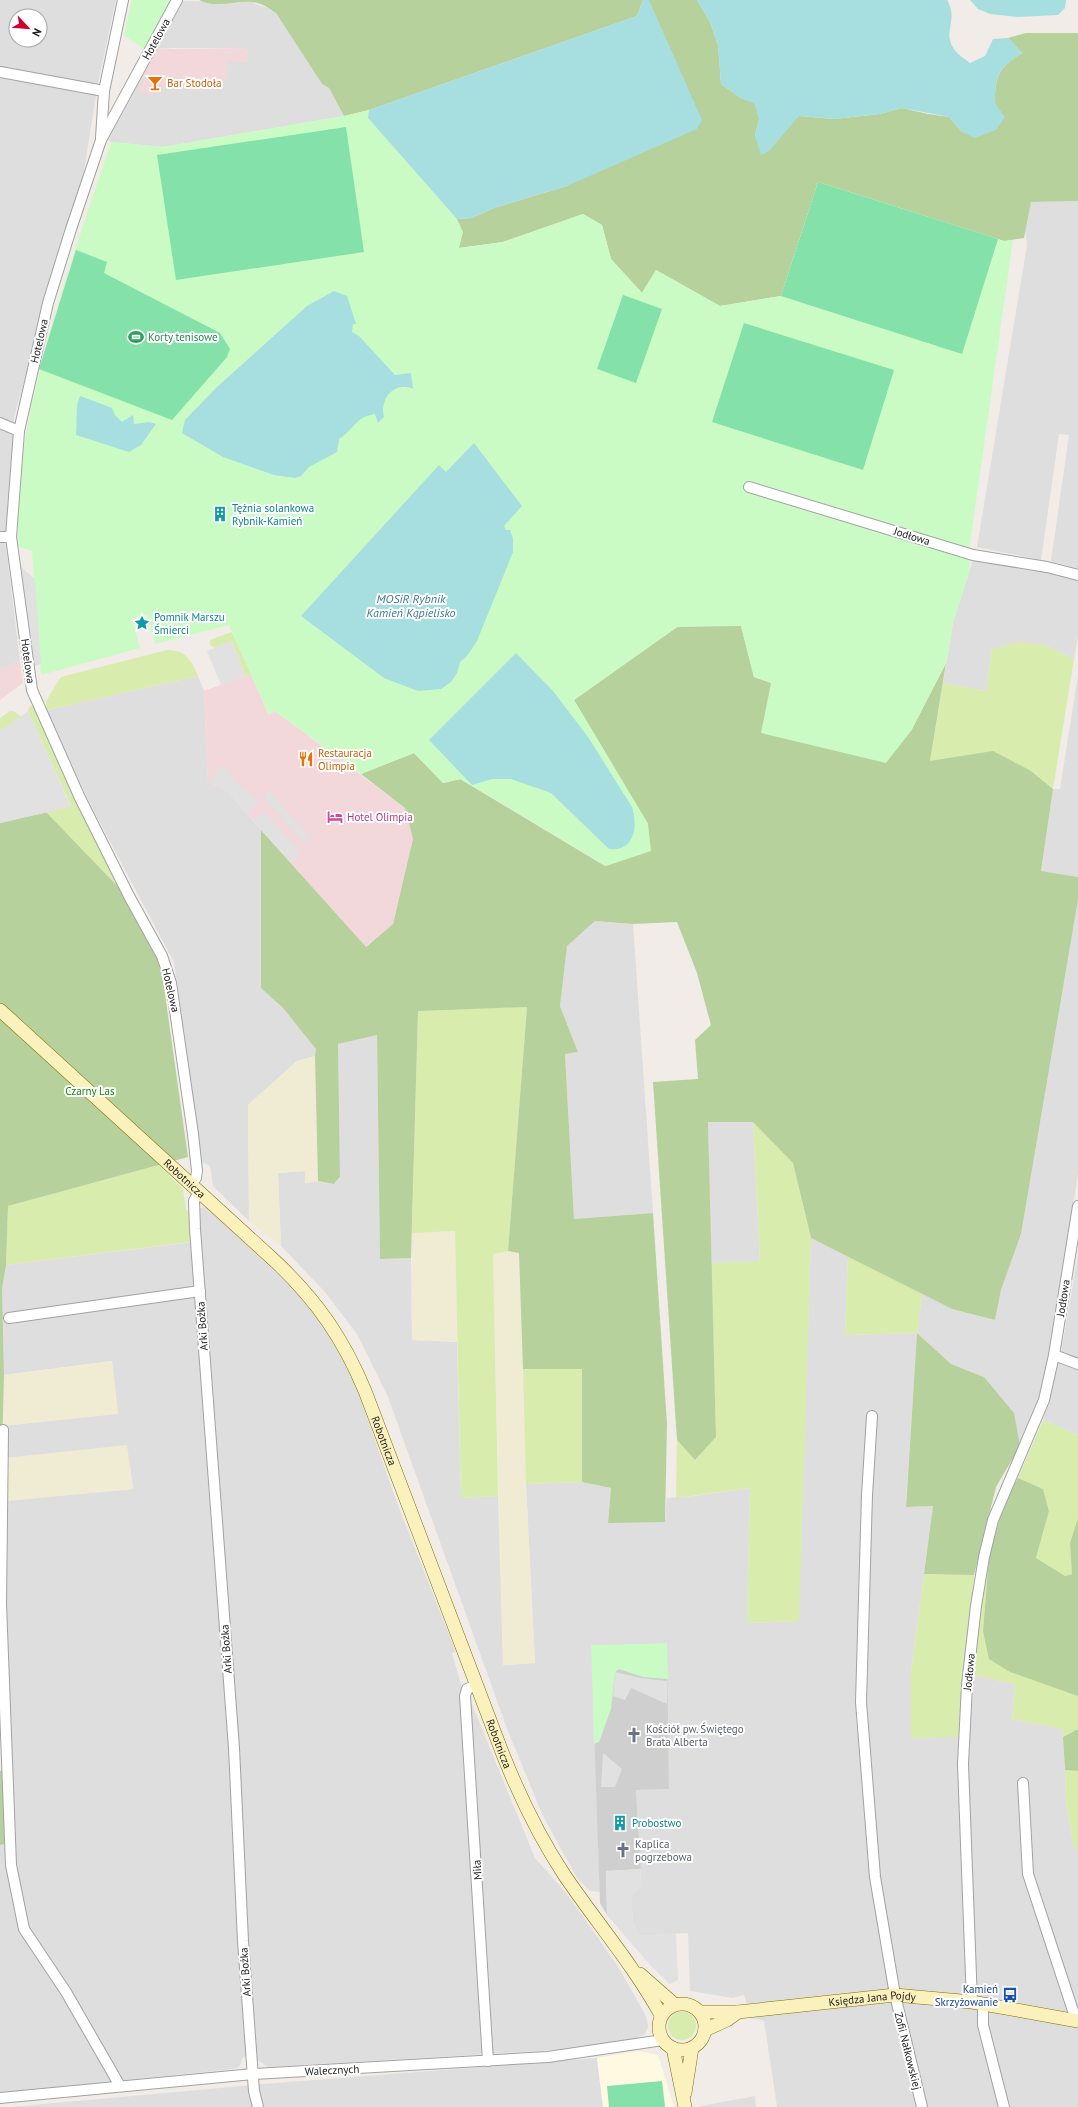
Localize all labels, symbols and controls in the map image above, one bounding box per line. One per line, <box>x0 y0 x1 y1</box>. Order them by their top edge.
north arrow <box>8 8 48 48</box>
street label: Hotelowa <box>139 16 173 62</box>
text: N <box>29 26 45 39</box>
bar icon: Bar Stodoła <box>146 74 164 92</box>
place label: Bar Stodoła <box>167 76 221 90</box>
street label: Hotelowa <box>27 317 51 365</box>
sports icon: Korty tenisowe <box>127 328 145 346</box>
place label: Korty tenisowe <box>148 330 218 344</box>
place label: Tężnia solankowa Rybnik-Kamień <box>232 501 314 528</box>
building icon: Tężnia solankowa Rybnik-Kamień <box>211 505 229 523</box>
street label: Jodłowa <box>891 524 932 548</box>
water label: MOSiR Rybnik Kamień Kąpielisko <box>366 591 456 620</box>
place label: Pomnik Marszu Śmierci <box>154 610 225 637</box>
place icon: Pomnik Marszu Śmierci <box>133 614 151 632</box>
street label: Hotelowa <box>18 638 38 684</box>
place label: Restauracja Olimpia <box>318 746 372 773</box>
restaurant icon: Restauracja Olimpia <box>297 750 315 768</box>
hotel icon: Hotel Olimpia <box>326 808 344 826</box>
place label: Hotel Olimpia <box>347 810 413 824</box>
street label: Hotelowa <box>159 966 183 1014</box>
park label: Czarny Las <box>65 1084 115 1098</box>
street label: Robotnicza <box>161 1156 208 1201</box>
street label: Jodłowa <box>1053 1278 1073 1319</box>
street label: Arki Bożka <box>193 1301 211 1351</box>
street label: Robotnicza <box>368 1414 400 1467</box>
street label: Arki Bożka <box>217 1624 235 1674</box>
street label: Jodłowa <box>960 1653 978 1692</box>
street label: Robotnicza <box>483 1717 515 1770</box>
place label: Kościół pw. Świętego Brata Alberta <box>646 1722 744 1749</box>
church icon: Kościół pw. Świętego Brata Alberta <box>625 1726 643 1744</box>
building icon: Probostwo <box>611 1814 629 1832</box>
place label: Probostwo <box>632 1816 682 1830</box>
place label: Kaplica pogrzebowa <box>635 1837 692 1864</box>
church icon: Kaplica pogrzebowa <box>614 1841 632 1859</box>
street label: Miła <box>469 1859 485 1881</box>
street label: Arki Bożka <box>236 1947 254 1997</box>
place label: Kamień Skrzyżowanie <box>935 1982 998 2009</box>
bus stop icon: Kamień Skrzyżowanie <box>1001 1986 1019 2004</box>
street label: Księdza Jana Pojdy <box>828 1988 917 2009</box>
street label: Zofii Nałkowskiej <box>892 2011 924 2091</box>
street label: Walecznych <box>304 2062 360 2078</box>

